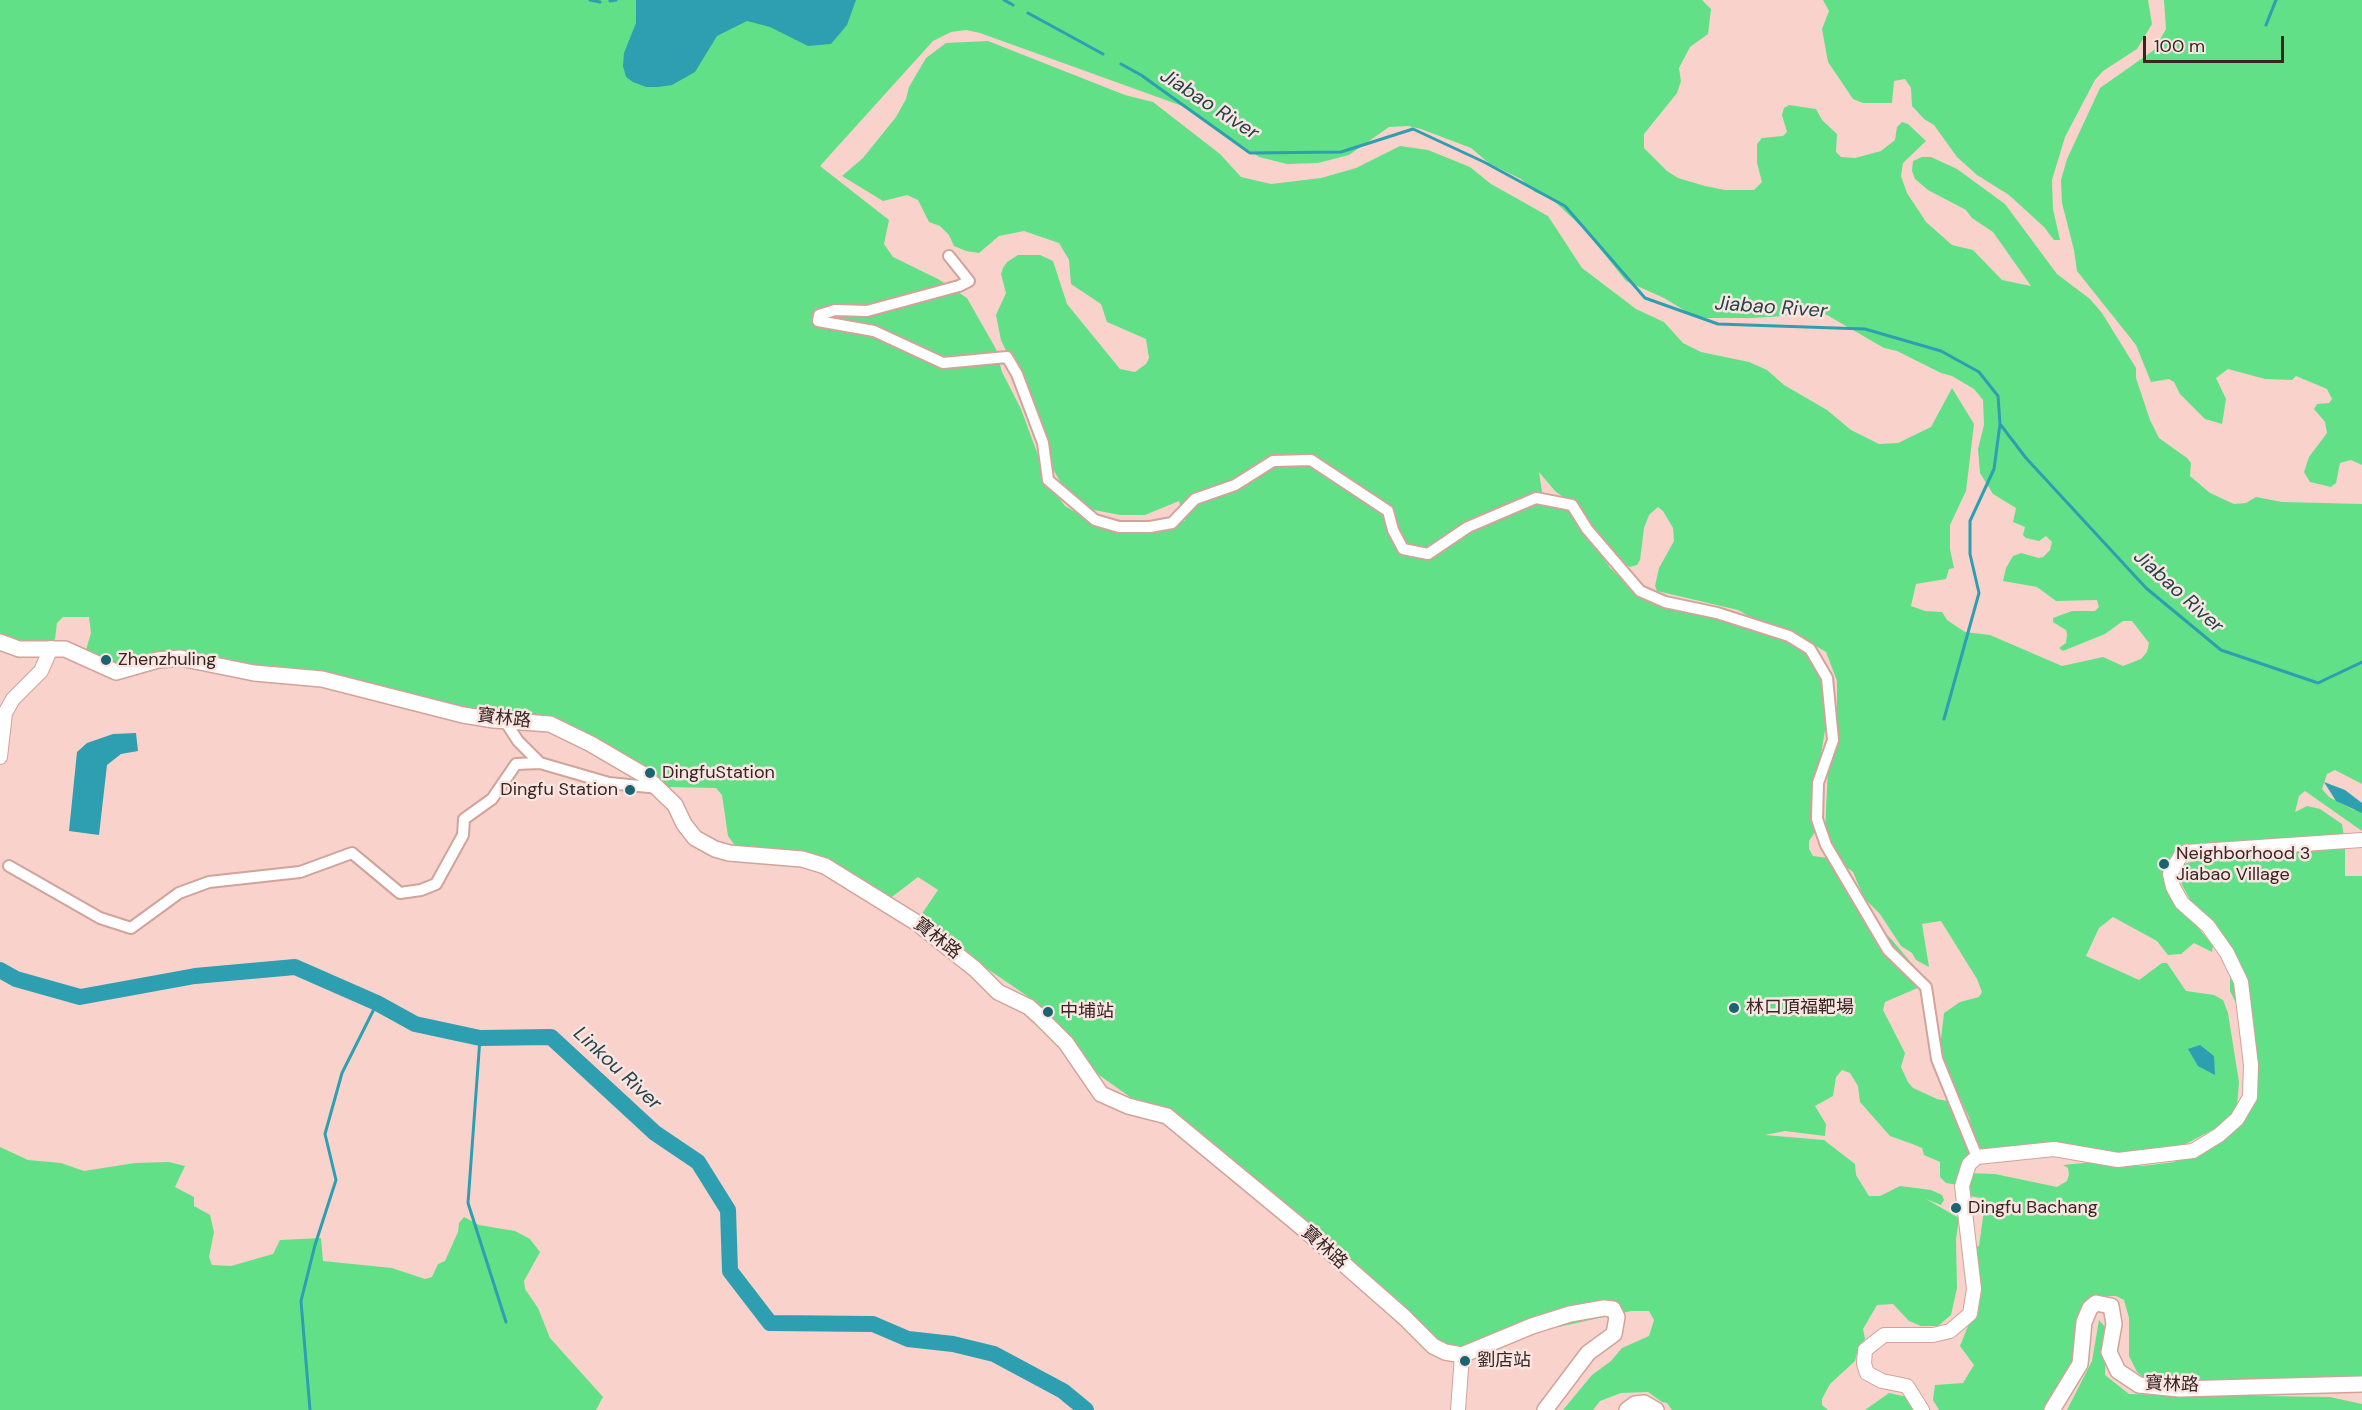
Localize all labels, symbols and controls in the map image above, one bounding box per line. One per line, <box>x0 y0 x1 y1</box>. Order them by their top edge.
scale bar <box>2146 24 2287 62</box>
text: 100 m <box>2154 34 2205 58</box>
water label: Jiabao River <box>1155 64 1263 146</box>
water label: Jiabao River <box>1714 292 1828 324</box>
water label: Jiabao River <box>2128 545 2228 639</box>
place label: Zhenzhuling <box>118 649 216 671</box>
marker: Zhenzhuling <box>99 653 113 667</box>
street label: 寶林路 <box>476 705 532 733</box>
place label: DingfuStation <box>662 762 775 784</box>
marker: DingfuStation <box>643 766 657 780</box>
place label: Dingfu Station <box>500 779 618 801</box>
marker: Dingfu Station <box>623 783 637 797</box>
place label: Neighborhood 3 Jiabao Village <box>2176 843 2310 886</box>
marker: Neighborhood 3 Jiabao Village <box>2157 857 2171 871</box>
street label: 寶林路 <box>909 914 965 964</box>
place label: 林口頂福靶場 <box>1746 997 1854 1019</box>
place label: 中埔站 <box>1060 1001 1114 1023</box>
marker: 林口頂福靶場 <box>1727 1001 1741 1015</box>
marker: 中埔站 <box>1041 1005 1055 1019</box>
water label: Linkou River <box>568 1022 666 1116</box>
place label: Dingfu Bachang <box>1968 1197 2098 1219</box>
marker: Dingfu Bachang <box>1949 1201 1963 1215</box>
street label: 寶林路 <box>1297 1222 1351 1274</box>
place label: 劉店站 <box>1477 1350 1531 1372</box>
marker: 劉店站 <box>1458 1354 1472 1368</box>
street label: 寶林路 <box>2145 1373 2199 1397</box>

